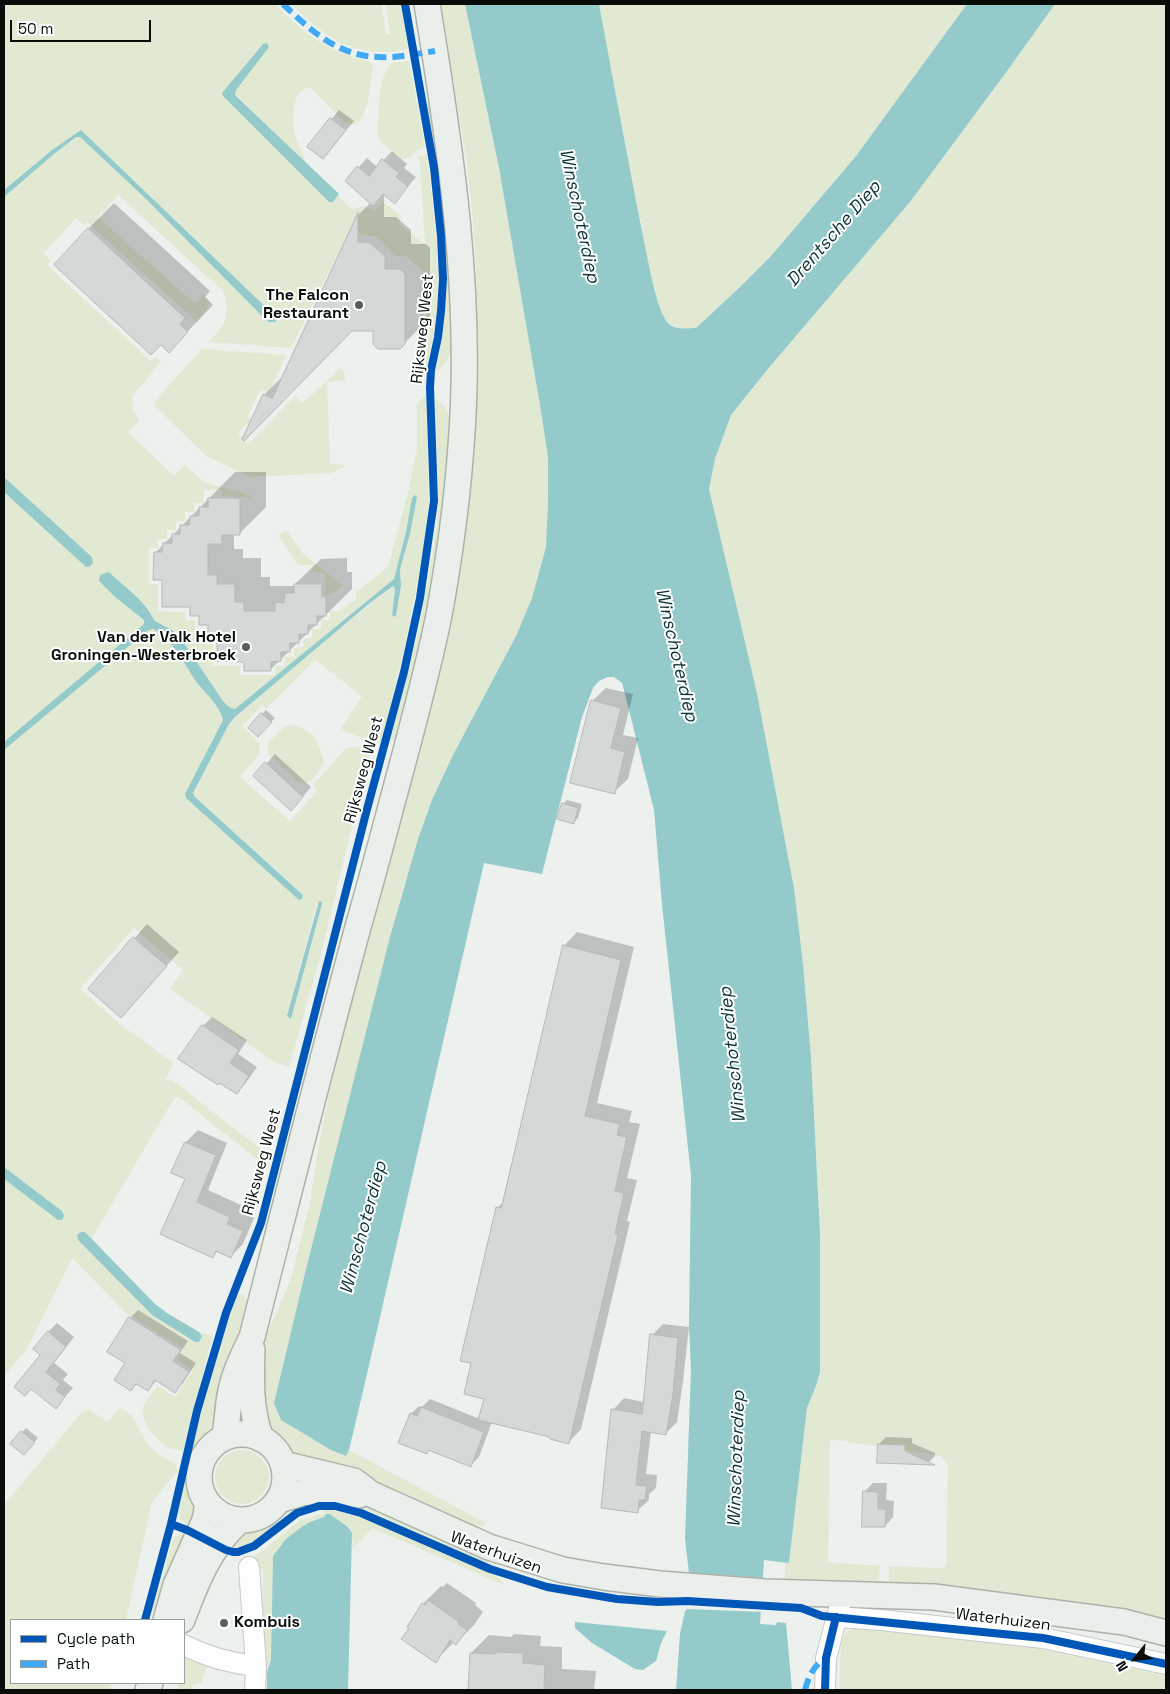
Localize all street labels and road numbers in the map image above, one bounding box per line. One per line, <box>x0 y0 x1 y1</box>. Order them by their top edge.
street label: Rijksweg West <box>408 273 438 385</box>
street label: Rijksweg West <box>340 714 388 826</box>
street label: Rijksweg West <box>238 1106 286 1218</box>
street label: Waterhuizen <box>448 1528 544 1578</box>
street label: Waterhuizen <box>954 1605 1052 1635</box>

